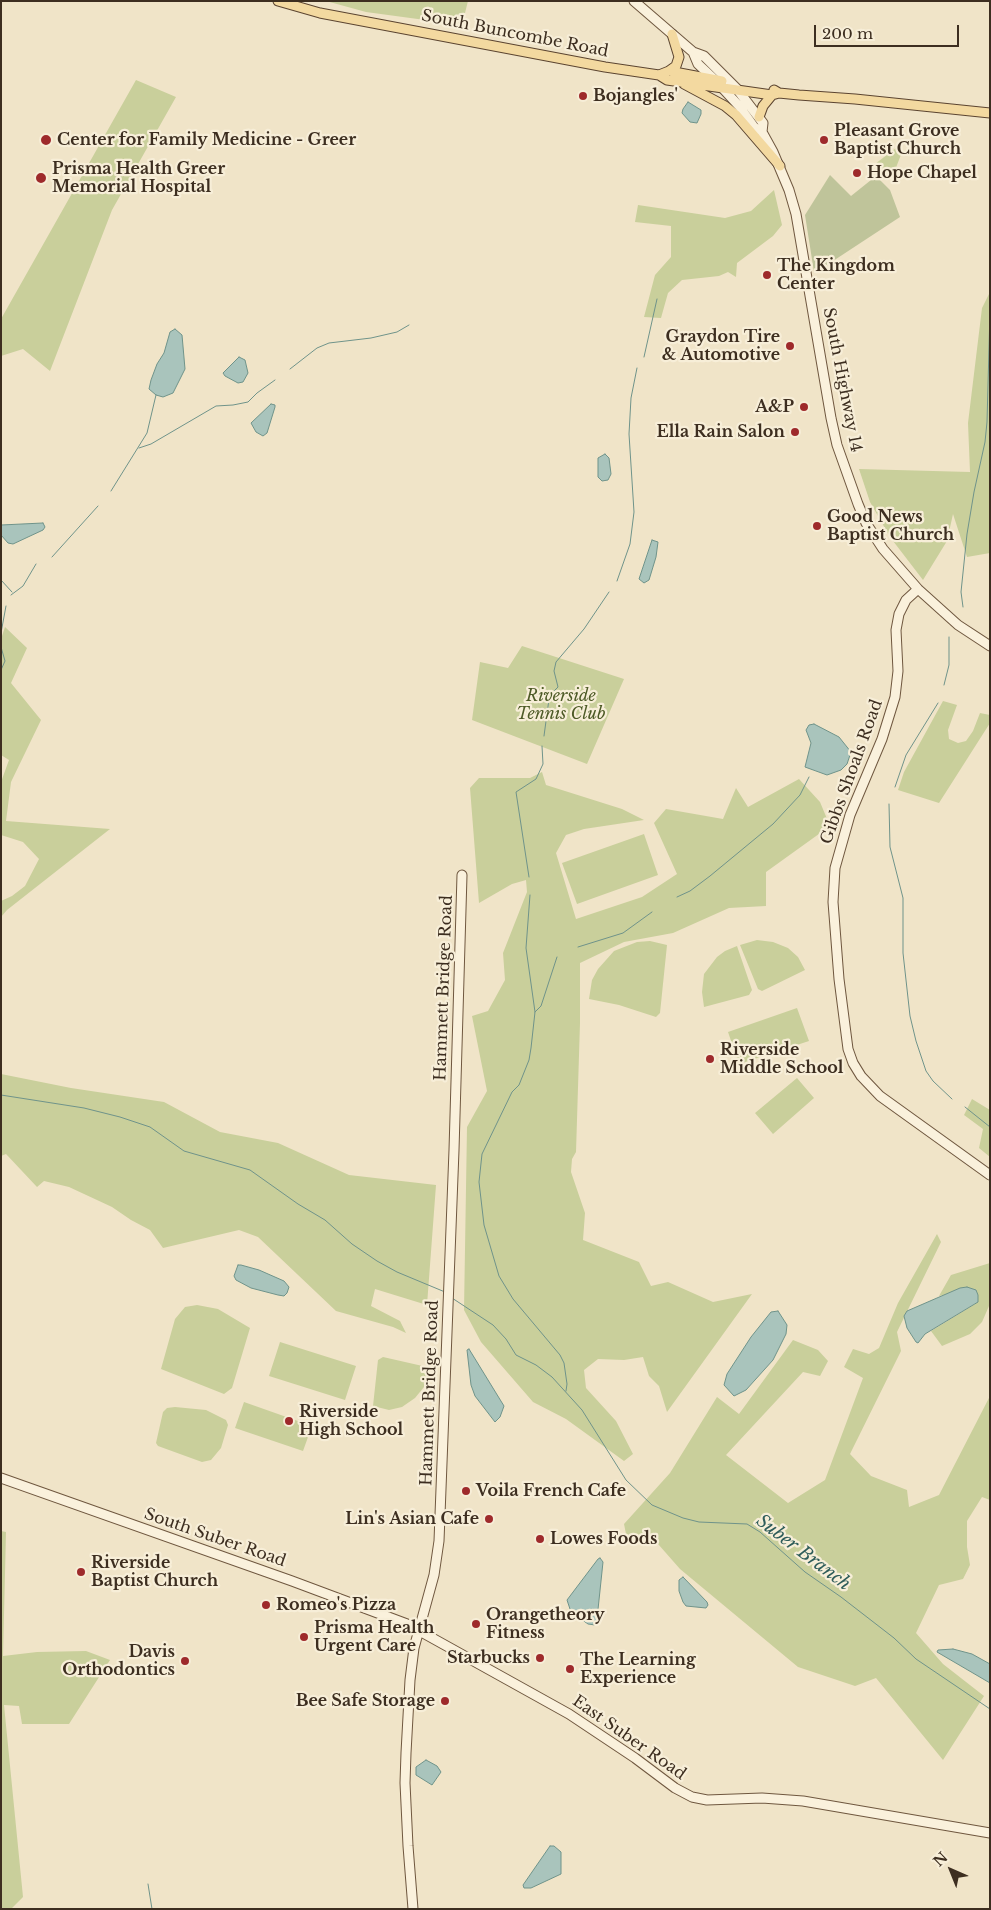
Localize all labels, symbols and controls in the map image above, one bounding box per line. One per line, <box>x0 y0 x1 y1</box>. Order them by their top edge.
street label: South Buncombe Road <box>420 6 610 62</box>
scale bar <box>816 15 961 47</box>
text: 200 m <box>822 24 873 43</box>
place label: Bojangles' <box>593 86 678 106</box>
marker: Bojangles' <box>577 90 589 102</box>
place label: Pleasant Grove Baptist Church <box>834 121 961 159</box>
place label: Center for Family Medicine - Greer <box>57 130 356 150</box>
marker: Center for Family Medicine - Greer <box>39 133 53 147</box>
marker: Pleasant Grove Baptist Church <box>818 134 830 146</box>
place label: Prisma Health Greer Memorial Hospital <box>52 159 225 197</box>
place label: Hope Chapel <box>867 163 977 183</box>
marker: Hope Chapel <box>851 167 863 179</box>
marker: Prisma Health Greer Memorial Hospital <box>34 171 48 185</box>
place label: The Kingdom Center <box>777 256 895 294</box>
marker: The Kingdom Center <box>761 269 773 281</box>
street label: South Highway 14 <box>819 306 865 454</box>
place label: Graydon Tire & Automotive <box>662 327 780 365</box>
marker: Graydon Tire & Automotive <box>784 340 796 352</box>
place label: A&P <box>755 397 794 417</box>
marker: A&P <box>798 401 810 413</box>
place label: Ella Rain Salon <box>656 422 785 442</box>
marker: Ella Rain Salon <box>789 426 801 438</box>
place label: Good News Baptist Church <box>827 507 954 545</box>
marker: Good News Baptist Church <box>811 520 823 532</box>
park label: Riverside Tennis Club <box>517 686 605 724</box>
street label: Gibbs Shoals Road <box>817 697 887 847</box>
street label: Hammett Bridge Road <box>431 895 457 1081</box>
place label: Riverside Middle School <box>720 1040 843 1078</box>
marker: Riverside Middle School <box>704 1053 716 1065</box>
street label: Hammett Bridge Road <box>417 1300 443 1486</box>
place label: Riverside High School <box>299 1402 403 1440</box>
marker: Riverside High School <box>283 1415 295 1427</box>
place label: Voila French Cafe <box>476 1481 626 1501</box>
marker: Voila French Cafe <box>460 1485 472 1497</box>
street label: South Suber Road <box>142 1505 288 1571</box>
place label: Lin's Asian Cafe <box>345 1509 479 1529</box>
water label: Suber Branch <box>751 1510 855 1596</box>
marker: Lin's Asian Cafe <box>483 1513 495 1525</box>
place label: Lowes Foods <box>550 1529 657 1549</box>
marker: Lowes Foods <box>534 1533 546 1545</box>
place label: Riverside Baptist Church <box>91 1553 218 1591</box>
marker: Riverside Baptist Church <box>75 1566 87 1578</box>
place label: Romeo's Pizza <box>276 1595 396 1615</box>
marker: Romeo's Pizza <box>260 1599 272 1611</box>
place label: Orangetheory Fitness <box>486 1605 605 1643</box>
place label: Prisma Health Urgent Care <box>314 1618 434 1656</box>
marker: Orangetheory Fitness <box>470 1618 482 1630</box>
marker: Prisma Health Urgent Care <box>298 1631 310 1643</box>
place label: Davis Orthodontics <box>62 1642 175 1680</box>
place label: Starbucks <box>447 1648 530 1668</box>
place label: The Learning Experience <box>580 1650 696 1688</box>
marker: Starbucks <box>534 1652 546 1664</box>
marker: Davis Orthodontics <box>179 1655 191 1667</box>
marker: The Learning Experience <box>564 1663 576 1675</box>
place label: Bee Safe Storage <box>296 1691 435 1711</box>
street label: East Suber Road <box>569 1692 689 1784</box>
marker: Bee Safe Storage <box>439 1695 451 1707</box>
north arrow <box>926 1845 976 1895</box>
text: N <box>930 1848 952 1870</box>

